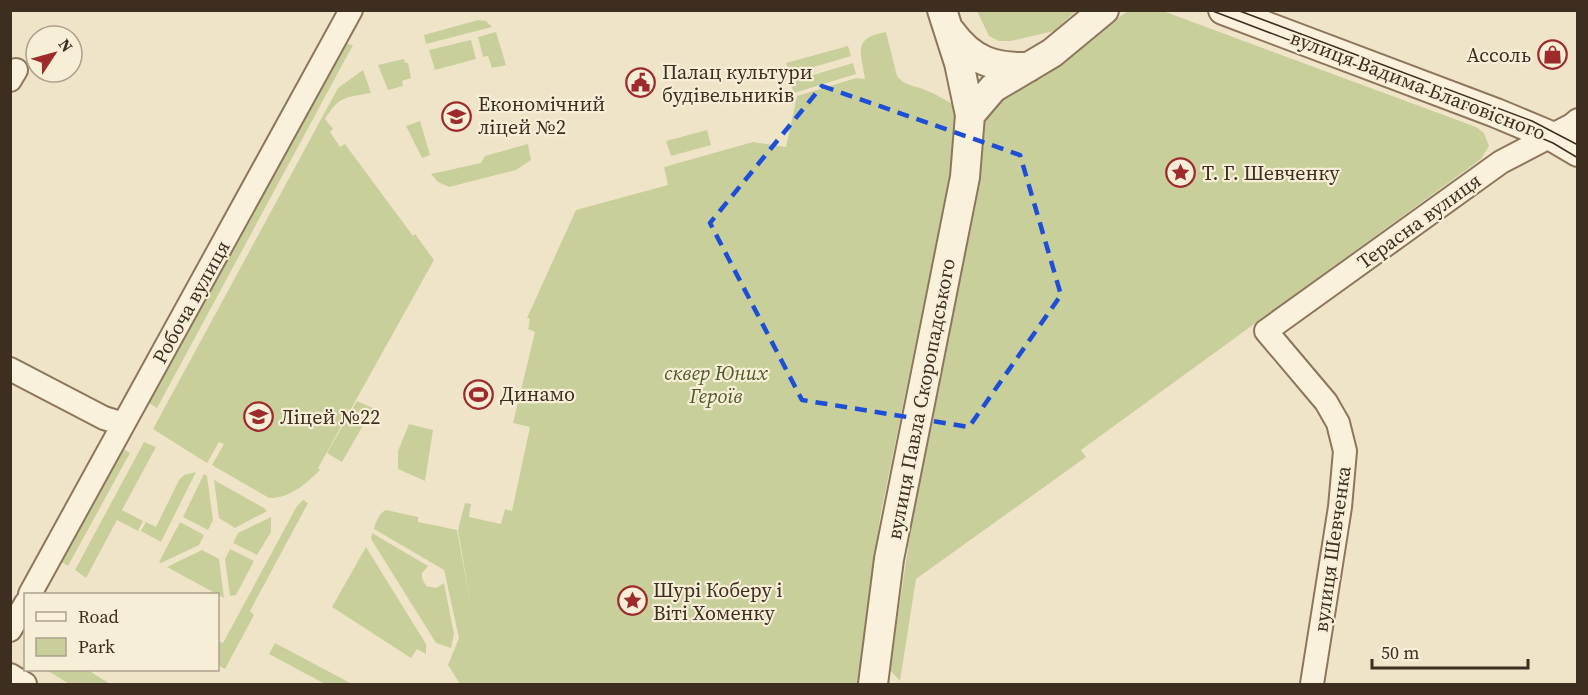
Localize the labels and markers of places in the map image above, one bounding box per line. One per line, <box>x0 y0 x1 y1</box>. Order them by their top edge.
shop icon: Ассоль <box>1536 39 1568 71</box>
place label: Ассоль <box>1466 41 1531 69</box>
place label: Палац культури будівельників <box>662 58 813 109</box>
public building icon: Палац культури будівельників <box>625 67 657 99</box>
place label: Економічний ліцей №2 <box>478 90 605 141</box>
school or university icon: Економічний ліцей №2 <box>441 100 473 132</box>
place icon: Т. Г. Шевченку <box>1165 157 1197 189</box>
place label: Т. Г. Шевченку <box>1202 159 1340 187</box>
sports icon: Динамо <box>463 378 495 410</box>
place label: Динамо <box>500 380 575 408</box>
school or university icon: Ліцей №22 <box>243 401 275 433</box>
place label: Ліцей №22 <box>280 403 380 431</box>
place label: Шурі Коберу і Віті Хоменку <box>653 576 782 627</box>
place icon: Шурі Коберу і Віті Хоменку <box>616 585 648 617</box>

